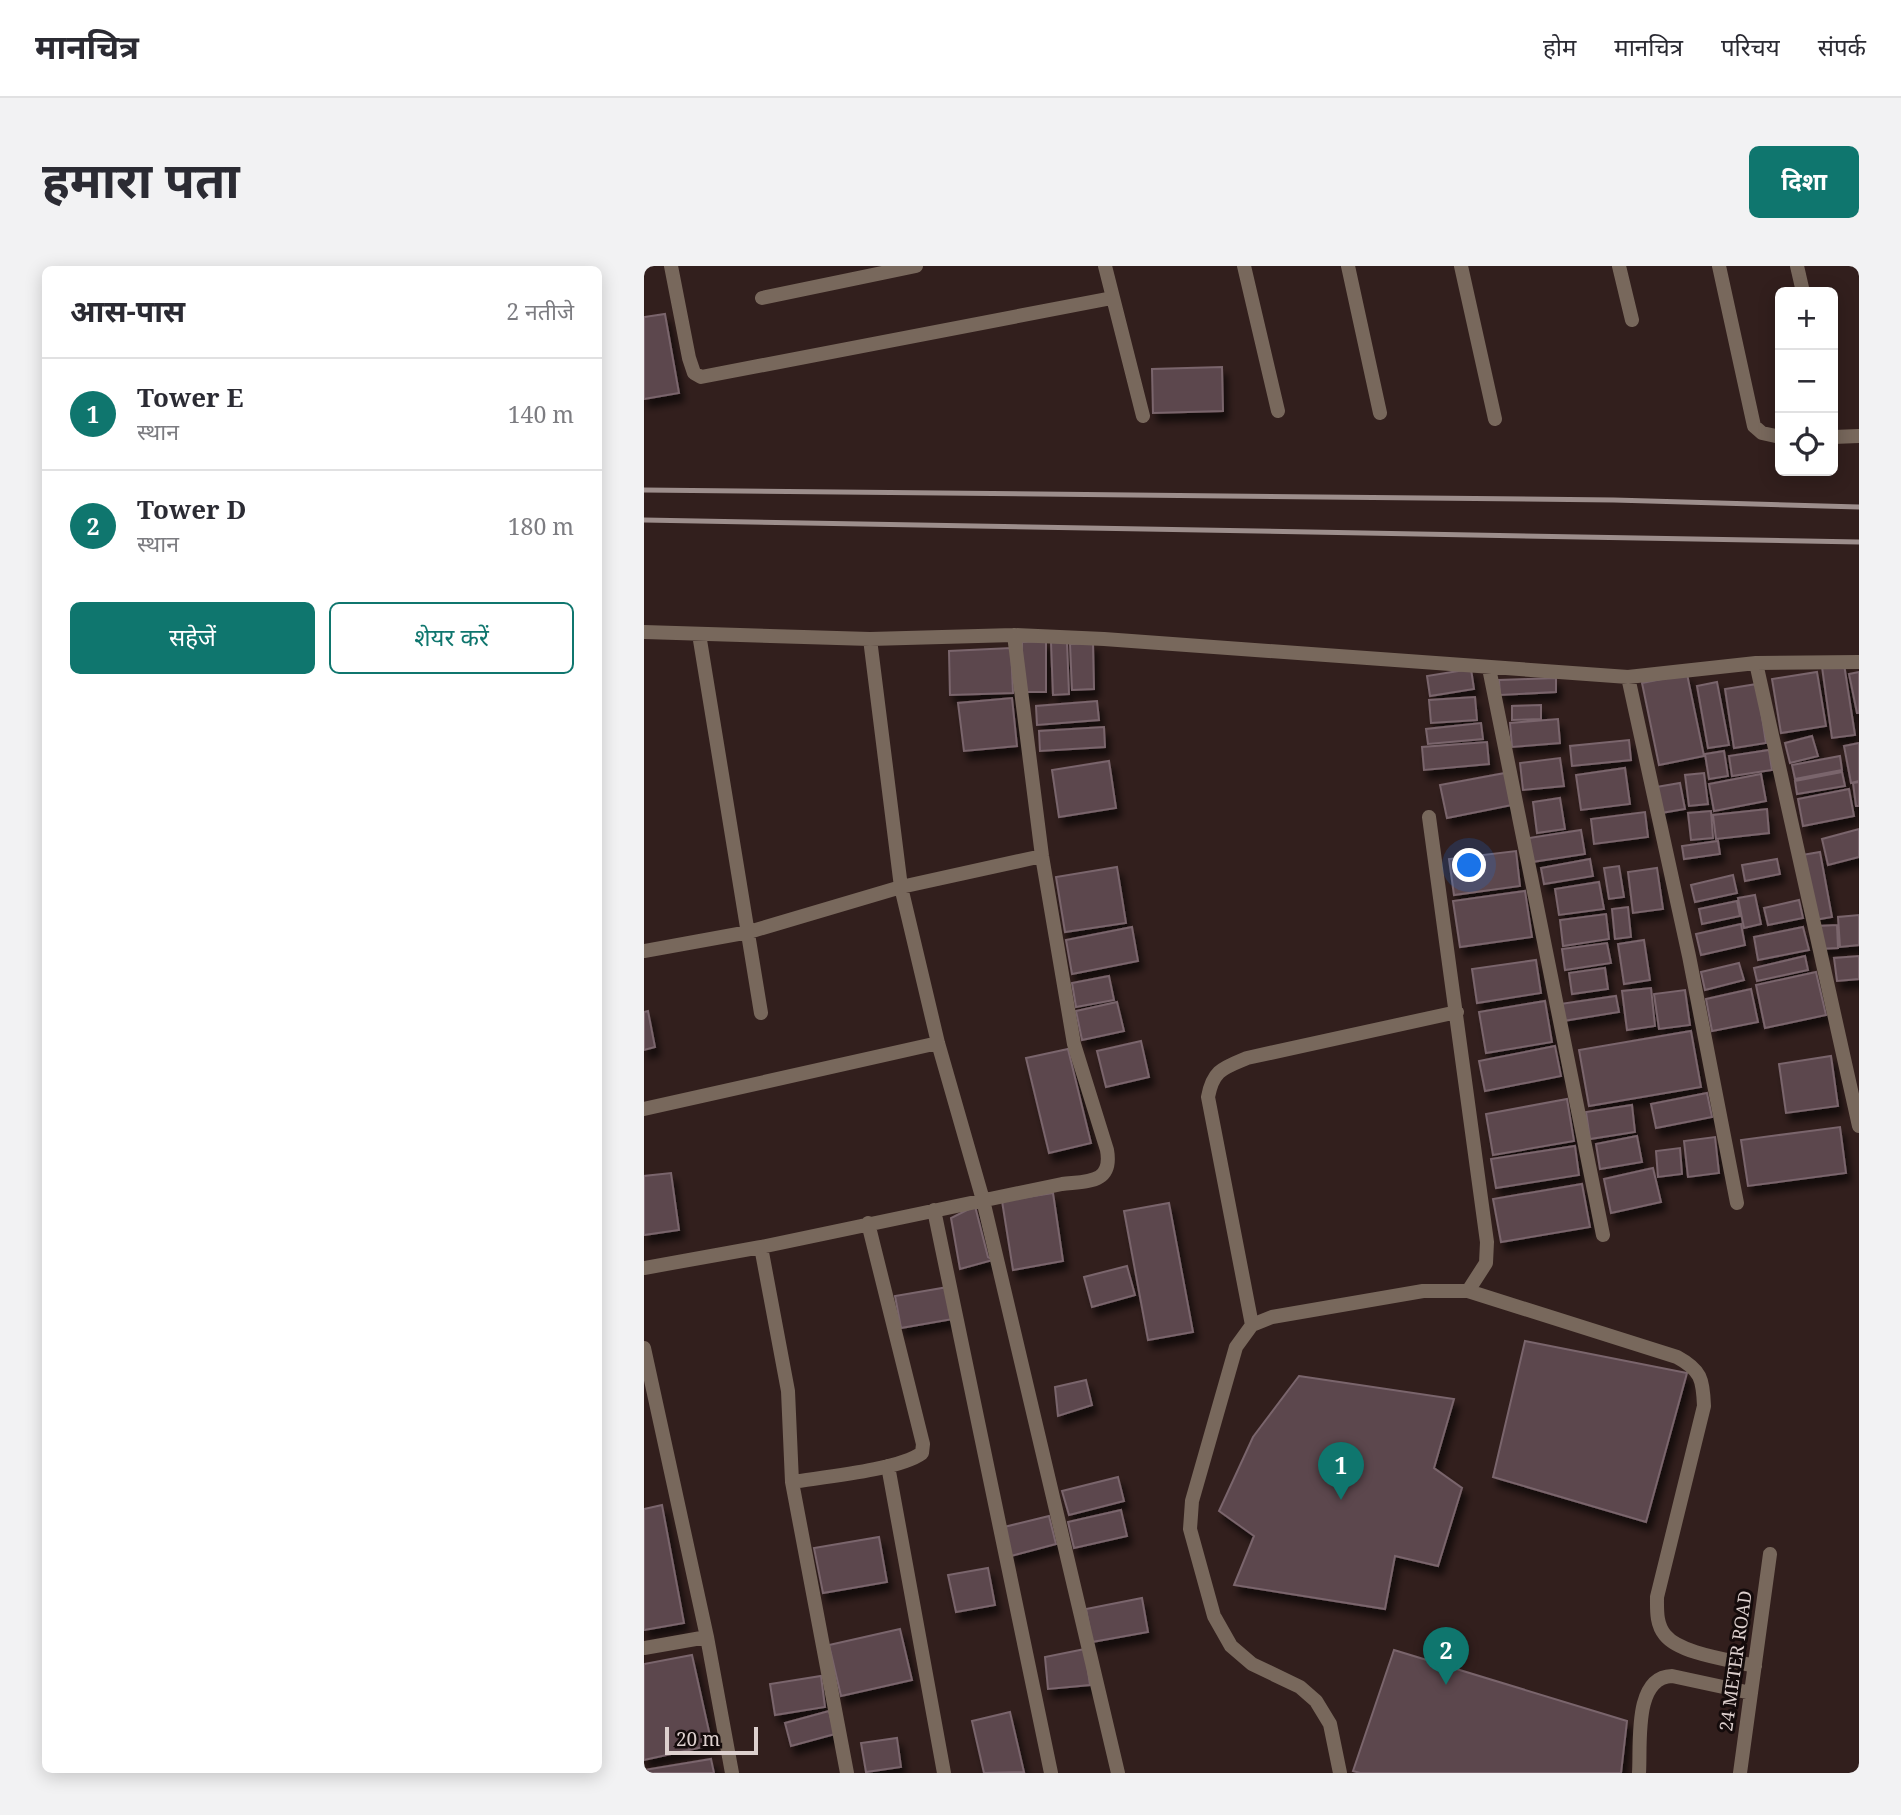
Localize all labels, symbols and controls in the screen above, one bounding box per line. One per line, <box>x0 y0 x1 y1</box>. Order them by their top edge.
text: मानचित्र <box>35 24 139 69</box>
text: होम <box>1543 30 1576 63</box>
text: मानचित्र <box>1614 30 1683 63</box>
text: परिचय <box>1721 30 1780 63</box>
text: संपर्क <box>1818 30 1866 63</box>
text: हमारा पता <box>42 146 240 212</box>
button: दिशा <box>1749 146 1859 218</box>
map controls <box>1775 287 1838 476</box>
button: + <box>1775 287 1838 350</box>
text: आस-पास <box>70 290 185 331</box>
text: 2 नतीजे <box>506 295 574 327</box>
button: − <box>1775 350 1838 413</box>
text: Tower E <box>137 379 243 415</box>
text: 1 <box>87 398 100 430</box>
text: 140 m <box>508 398 574 430</box>
button: locate <box>1775 413 1838 476</box>
text: स्थान <box>137 415 179 447</box>
text: Tower D <box>137 491 246 527</box>
text: 2 <box>87 510 100 542</box>
text: 180 m <box>508 510 574 542</box>
text: स्थान <box>137 527 179 559</box>
button: सहेजें <box>70 602 315 674</box>
button: शेयर करें <box>329 602 574 674</box>
your location <box>1452 848 1486 882</box>
pin: 1 <box>1318 1442 1364 1500</box>
street label: 24 METER ROAD <box>1713 1589 1757 1733</box>
pin: 2 <box>1423 1627 1469 1685</box>
scale bar <box>665 1724 758 1756</box>
text: 20 m <box>676 1726 720 1752</box>

